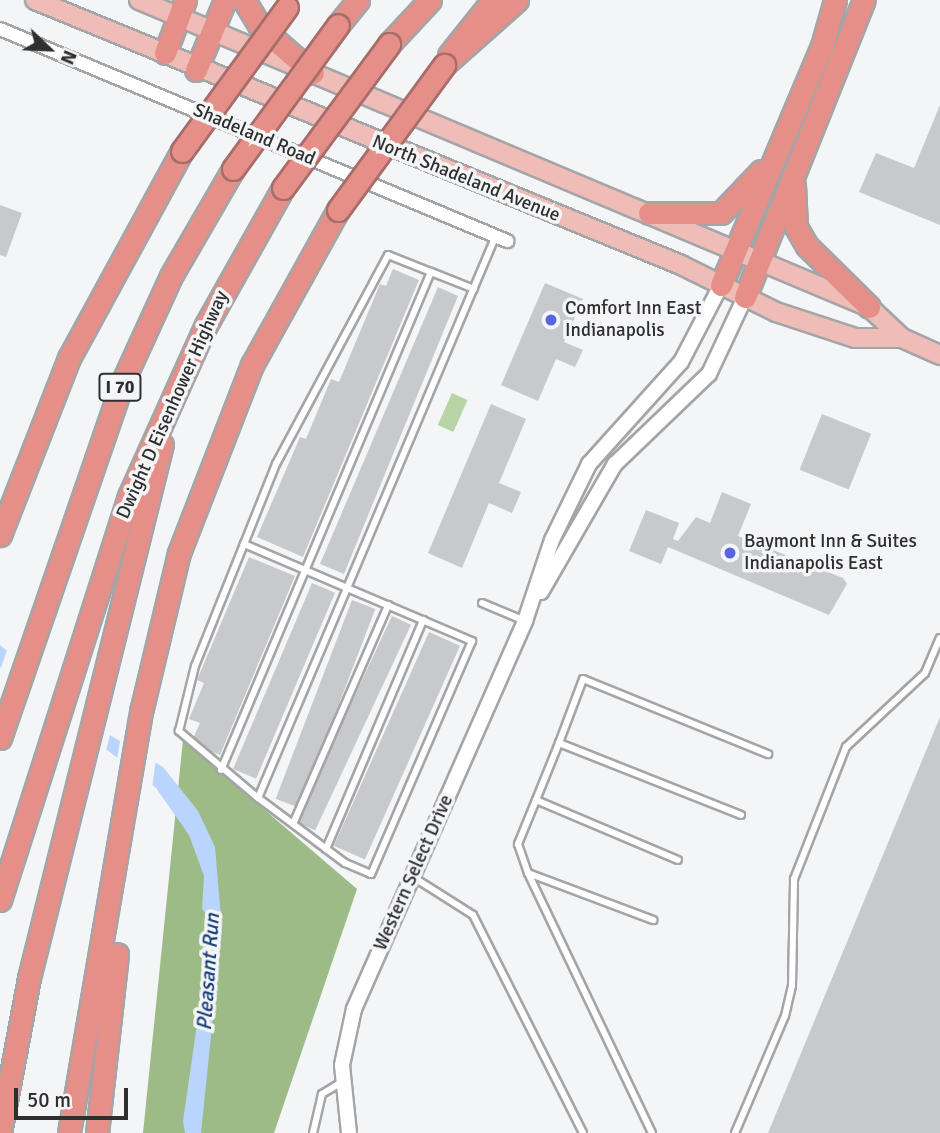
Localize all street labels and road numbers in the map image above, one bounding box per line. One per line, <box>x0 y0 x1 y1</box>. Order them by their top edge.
street label: Shadeland Road <box>189 99 319 171</box>
street label: North Shadeland Avenue <box>369 131 563 227</box>
street label: Dwight D Eisenhower Highway <box>112 287 234 523</box>
road number: I 70 <box>97 372 143 402</box>
street label: Western Select Drive <box>369 792 459 954</box>

